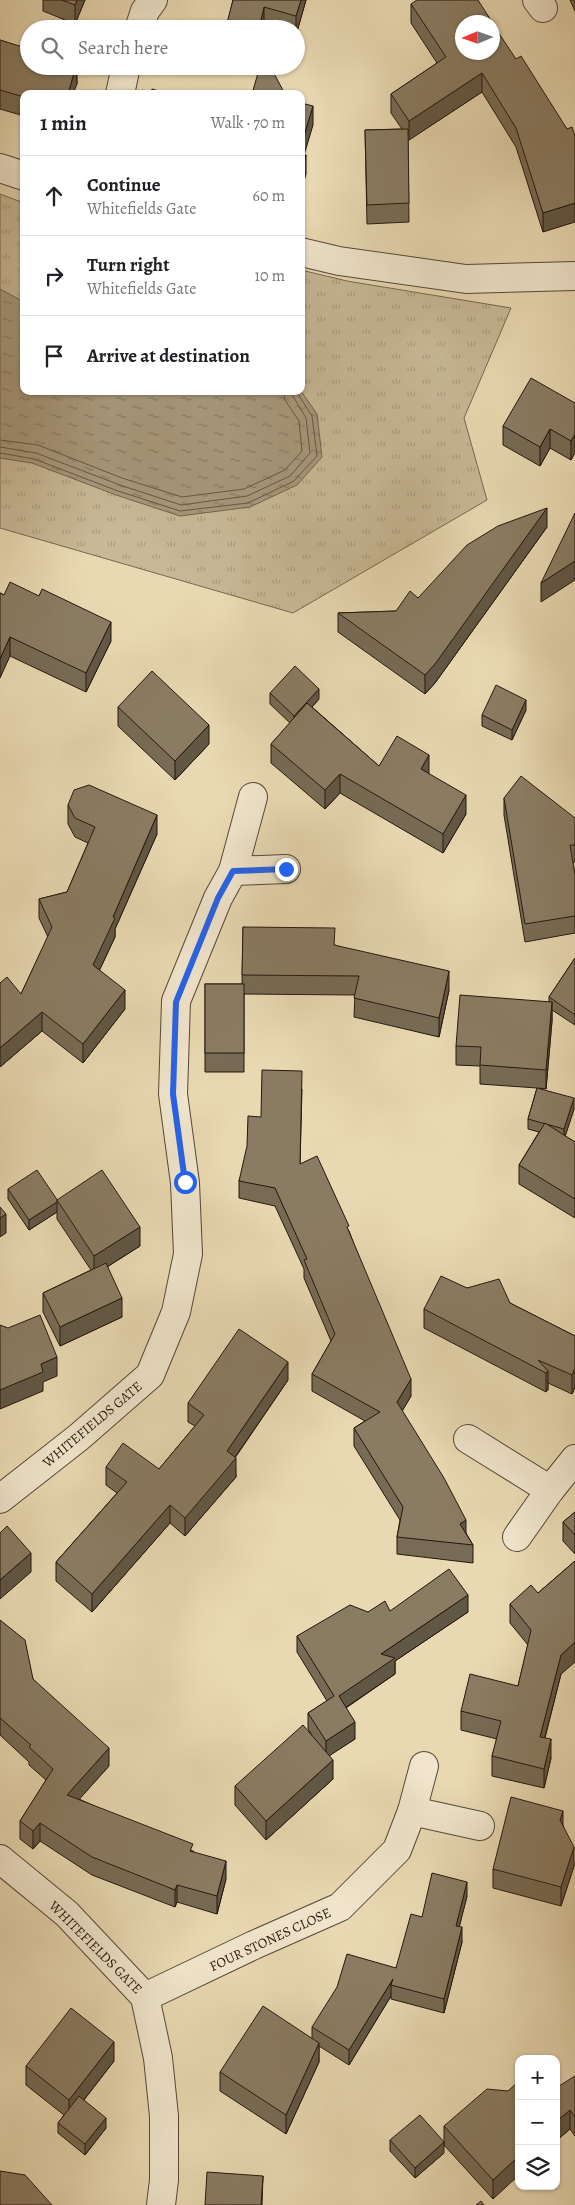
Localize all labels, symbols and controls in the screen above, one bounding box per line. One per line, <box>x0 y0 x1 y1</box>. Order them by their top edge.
north arrow <box>455 15 500 60</box>
search box <box>20 20 305 75</box>
icon: search <box>38 34 66 62</box>
text: Search here <box>78 35 168 61</box>
text: 1 min <box>40 109 87 137</box>
text: Walk · 70 m <box>211 112 285 134</box>
text: Continue <box>87 172 161 198</box>
icon: ahead <box>40 182 68 210</box>
text: 60 m <box>253 185 285 207</box>
text: Whitefields Gate <box>87 198 196 220</box>
text: Turn right <box>87 252 169 278</box>
icon: right <box>40 262 68 290</box>
text: 10 m <box>255 265 285 287</box>
text: Whitefields Gate <box>87 278 196 300</box>
icon: arrive <box>40 342 68 370</box>
text: Arrive at destination <box>87 343 250 369</box>
route end <box>275 858 298 881</box>
route start <box>174 1171 197 1194</box>
street label: WHITEFIELDS GATE <box>38 1377 146 1472</box>
street label: WHITEFIELDS GATE <box>44 1896 146 1998</box>
street label: FOUR STONES CLOSE <box>206 1903 334 1976</box>
map controls <box>515 2055 560 2190</box>
button: + <box>515 2055 560 2100</box>
button: − <box>515 2100 560 2145</box>
button: layers <box>515 2145 560 2190</box>

